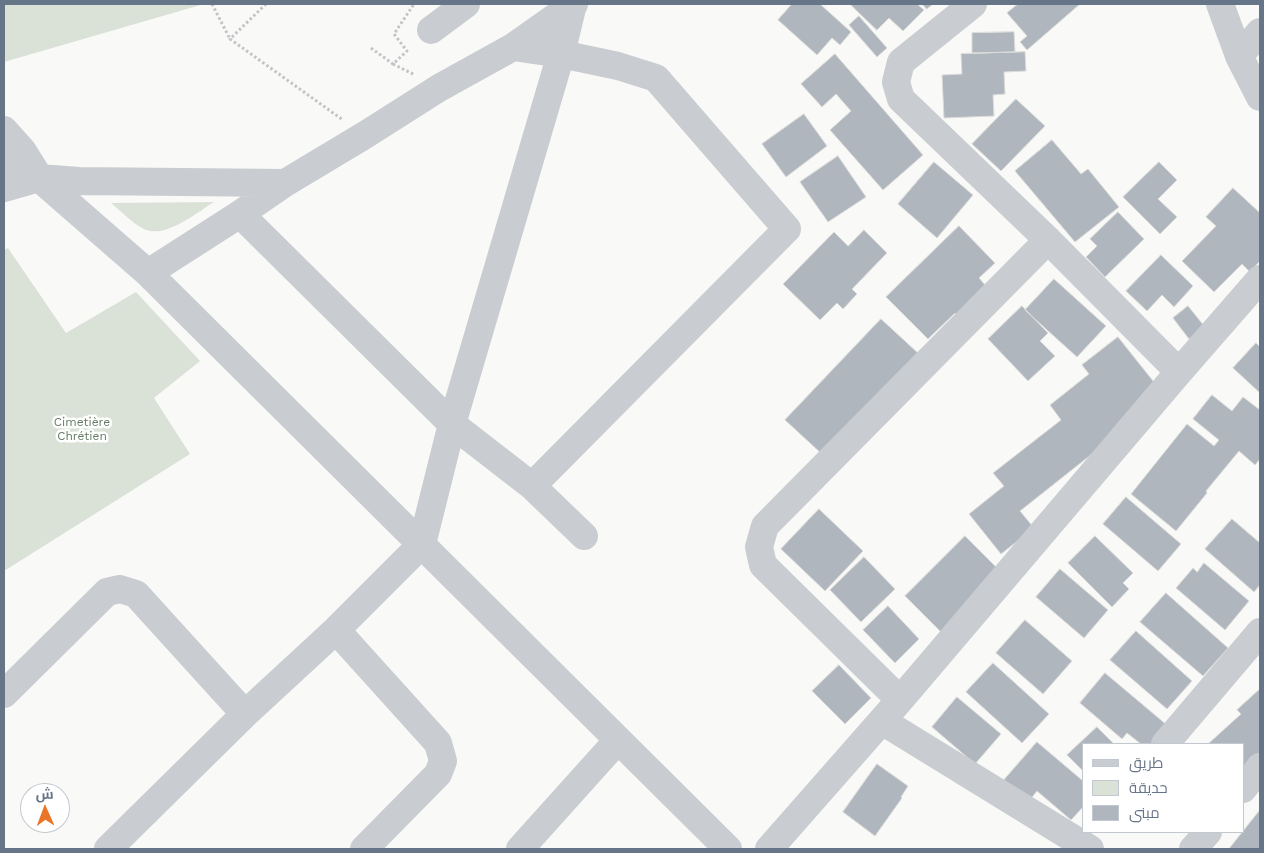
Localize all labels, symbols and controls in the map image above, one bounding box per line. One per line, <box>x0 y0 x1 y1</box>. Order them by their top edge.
park label: Cimetière Chrétien <box>54 415 110 443</box>
legend <box>1082 743 1244 833</box>
text: طريق <box>1129 754 1163 772</box>
text: حديقة <box>1129 779 1168 797</box>
north arrow <box>20 783 70 833</box>
text: ش <box>35 786 54 802</box>
text: مبنى <box>1129 804 1160 822</box>

